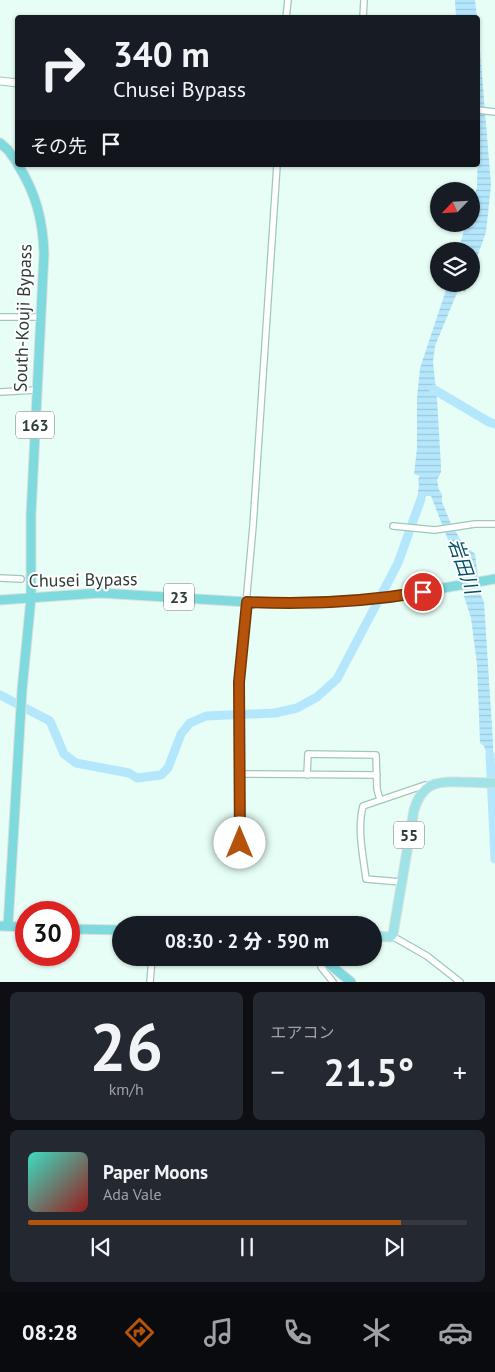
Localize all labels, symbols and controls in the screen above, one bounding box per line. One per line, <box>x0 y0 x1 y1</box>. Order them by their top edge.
text: 340 m <box>113 31 210 77</box>
icon: right <box>30 35 95 100</box>
text: Chusei Bypass <box>113 75 246 103</box>
icon: arrive <box>97 130 125 158</box>
text: その先 <box>30 134 87 158</box>
north arrow <box>430 182 480 232</box>
map controls <box>430 182 480 292</box>
button: layers <box>430 242 480 292</box>
street label: South-Kouji Bypass <box>8 244 37 392</box>
road number: 163 <box>16 412 54 438</box>
water label: 岩田川 <box>443 535 485 599</box>
street label: Chusei Bypass <box>28 567 138 592</box>
pin <box>402 571 444 613</box>
icon: arrive <box>409 578 437 606</box>
road number: 23 <box>164 584 194 610</box>
position arrow <box>213 816 265 868</box>
road number: 55 <box>394 822 424 848</box>
speed limit sign: 30 <box>15 901 80 966</box>
text: 08:30 · 2 分 · 590 m <box>165 929 329 953</box>
text: 26 <box>89 1004 163 1088</box>
text: エアコン <box>271 1022 335 1042</box>
text: 21.5° <box>323 1047 414 1096</box>
text: − <box>271 1053 285 1090</box>
text: + <box>453 1053 467 1090</box>
text: km/h <box>109 1079 144 1099</box>
text: Paper Moons <box>103 1160 208 1184</box>
text: Ada Vale <box>103 1184 162 1204</box>
icon: previous <box>87 1233 115 1261</box>
icon: pause <box>233 1233 261 1261</box>
icon: next <box>380 1233 408 1261</box>
icon: directions <box>122 1315 157 1350</box>
icon: music <box>201 1315 236 1350</box>
icon: phone <box>280 1315 315 1350</box>
icon: climate <box>359 1315 394 1350</box>
icon: car <box>438 1315 473 1350</box>
text: 08:28 <box>22 1318 78 1346</box>

